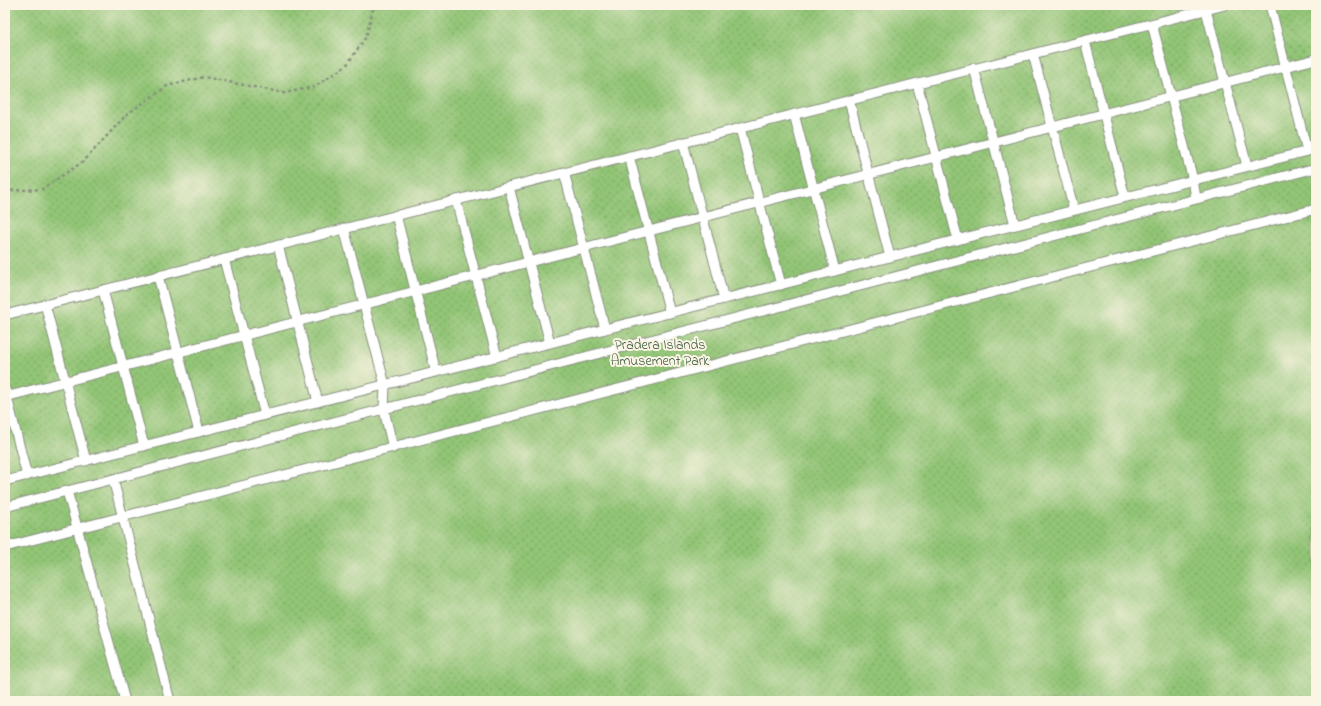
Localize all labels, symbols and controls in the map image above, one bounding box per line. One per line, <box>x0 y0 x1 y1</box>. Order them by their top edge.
park label: Pradera Islands Amusement Park <box>611 335 710 372</box>

